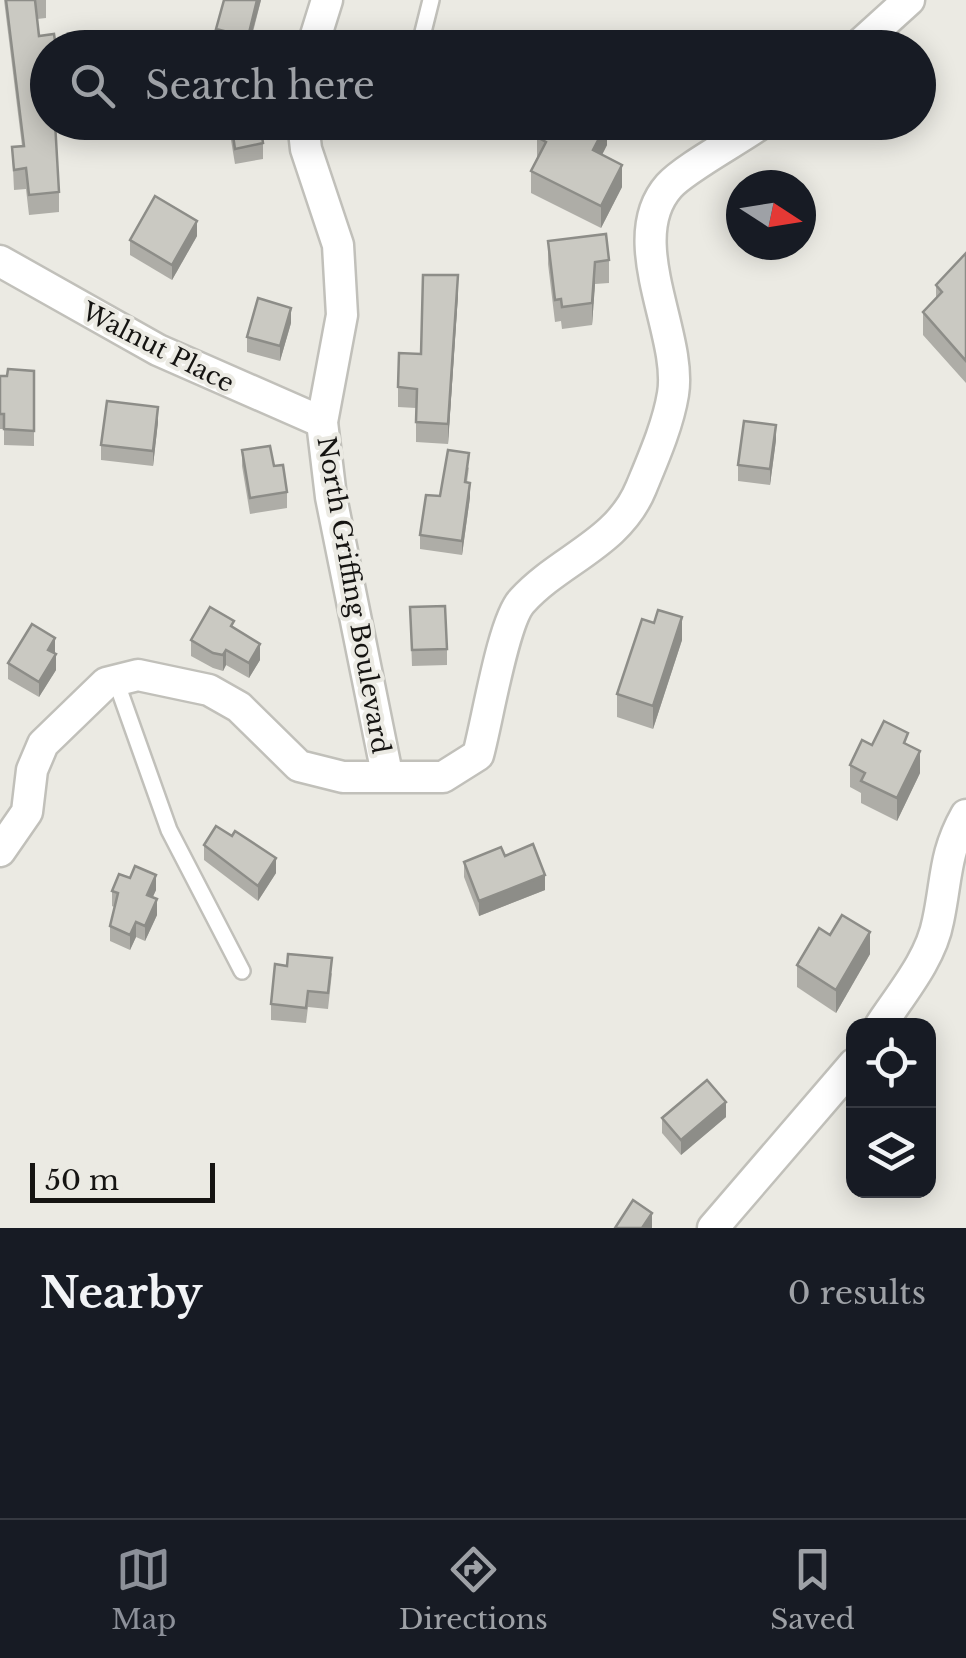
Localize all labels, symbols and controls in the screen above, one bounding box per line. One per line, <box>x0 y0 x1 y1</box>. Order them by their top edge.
search box <box>30 30 936 140</box>
icon: search <box>65 58 120 113</box>
text: Search here <box>145 62 375 109</box>
north arrow <box>726 170 816 260</box>
street label: Walnut Place <box>76 295 239 399</box>
street label: North Griffing Boulevard <box>310 434 397 756</box>
map controls <box>846 1018 936 1198</box>
button: locate <box>846 1018 936 1108</box>
button: layers <box>846 1108 936 1198</box>
scale bar <box>30 1158 215 1202</box>
text: 50 m <box>45 1163 119 1198</box>
text: Nearby <box>40 1267 203 1319</box>
text: 0 results <box>788 1273 926 1313</box>
tab: Map <box>111 1542 176 1637</box>
tab: Directions <box>399 1542 548 1637</box>
tab: Saved <box>770 1542 855 1637</box>

